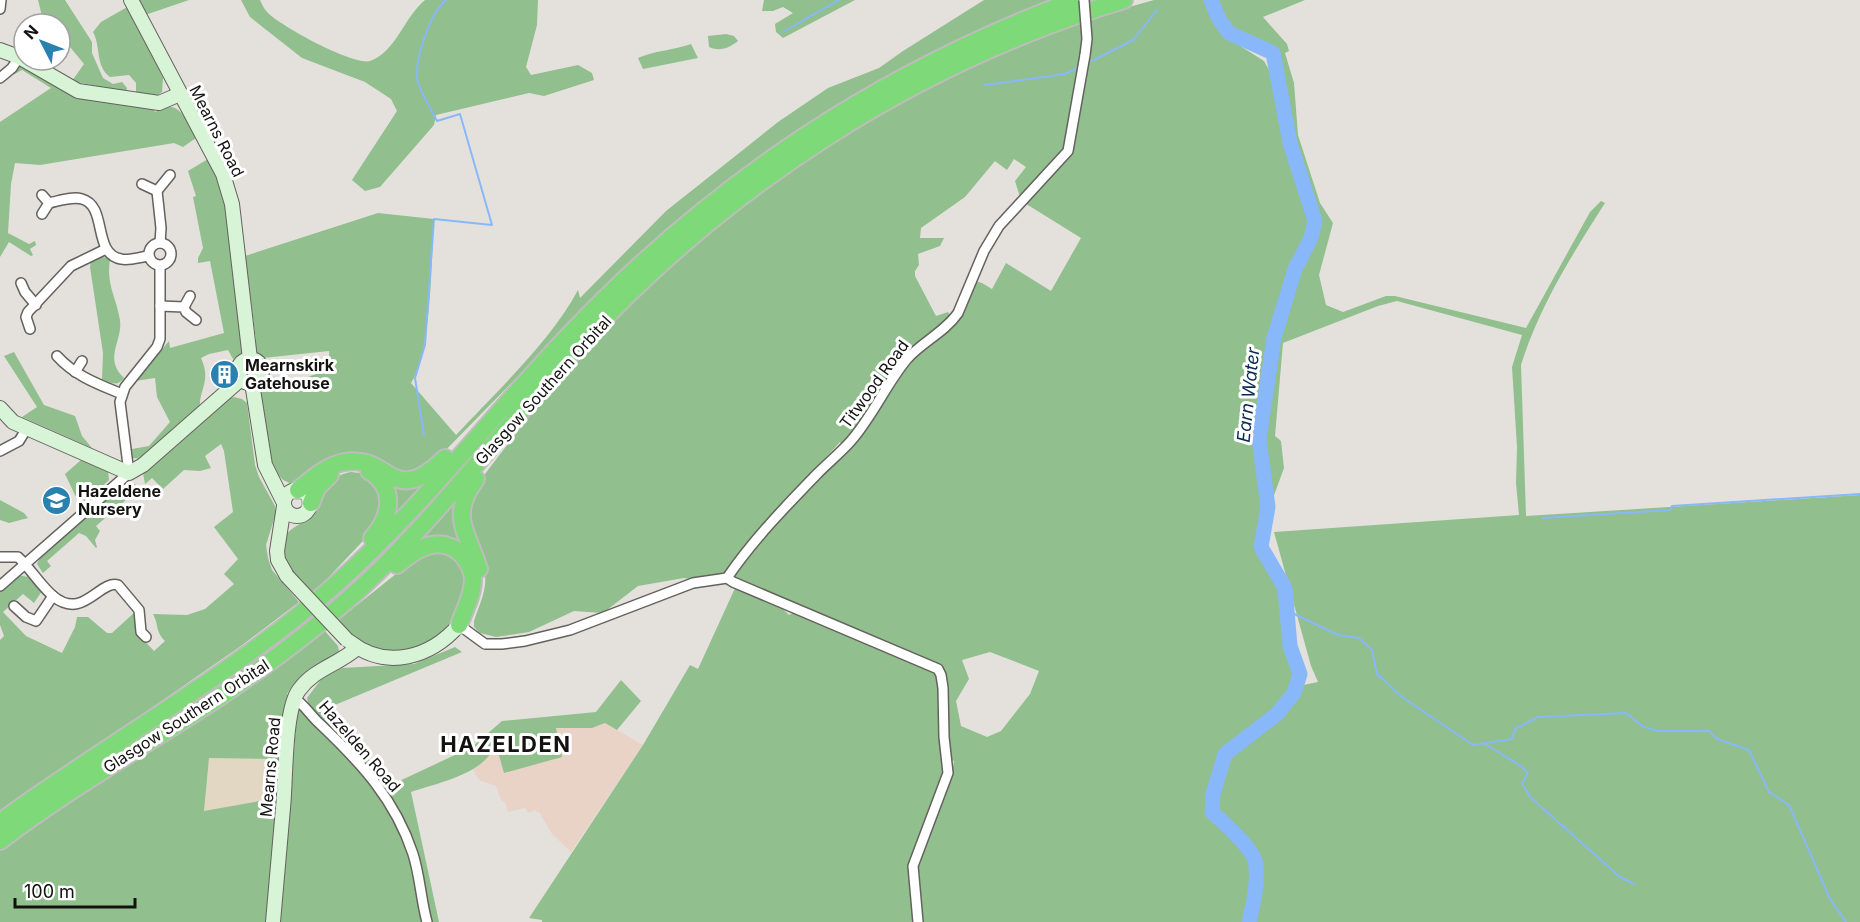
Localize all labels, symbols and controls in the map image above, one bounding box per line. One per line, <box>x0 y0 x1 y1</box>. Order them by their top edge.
north arrow <box>12 12 72 72</box>
text: N <box>19 21 42 43</box>
street label: Mearns Road <box>185 82 249 180</box>
street label: Glasgow Southern Orbital <box>471 311 615 469</box>
street label: Titwood Road <box>835 336 913 432</box>
water label: Earn Water <box>1233 345 1264 444</box>
place label: Mearnskirk Gatehouse <box>245 355 335 393</box>
building icon: Mearnskirk Gatehouse <box>208 358 240 390</box>
place label: Hazeldene Nursery <box>78 481 161 519</box>
school or university icon: Hazeldene Nursery <box>41 484 73 516</box>
street label: Glasgow Southern Orbital <box>99 655 273 777</box>
street label: Hazelden Road <box>315 696 405 796</box>
street label: Mearns Road <box>256 716 284 818</box>
district label: HAZELDEN <box>440 731 572 757</box>
scale bar <box>15 871 135 909</box>
text: 100 m <box>24 881 75 902</box>

